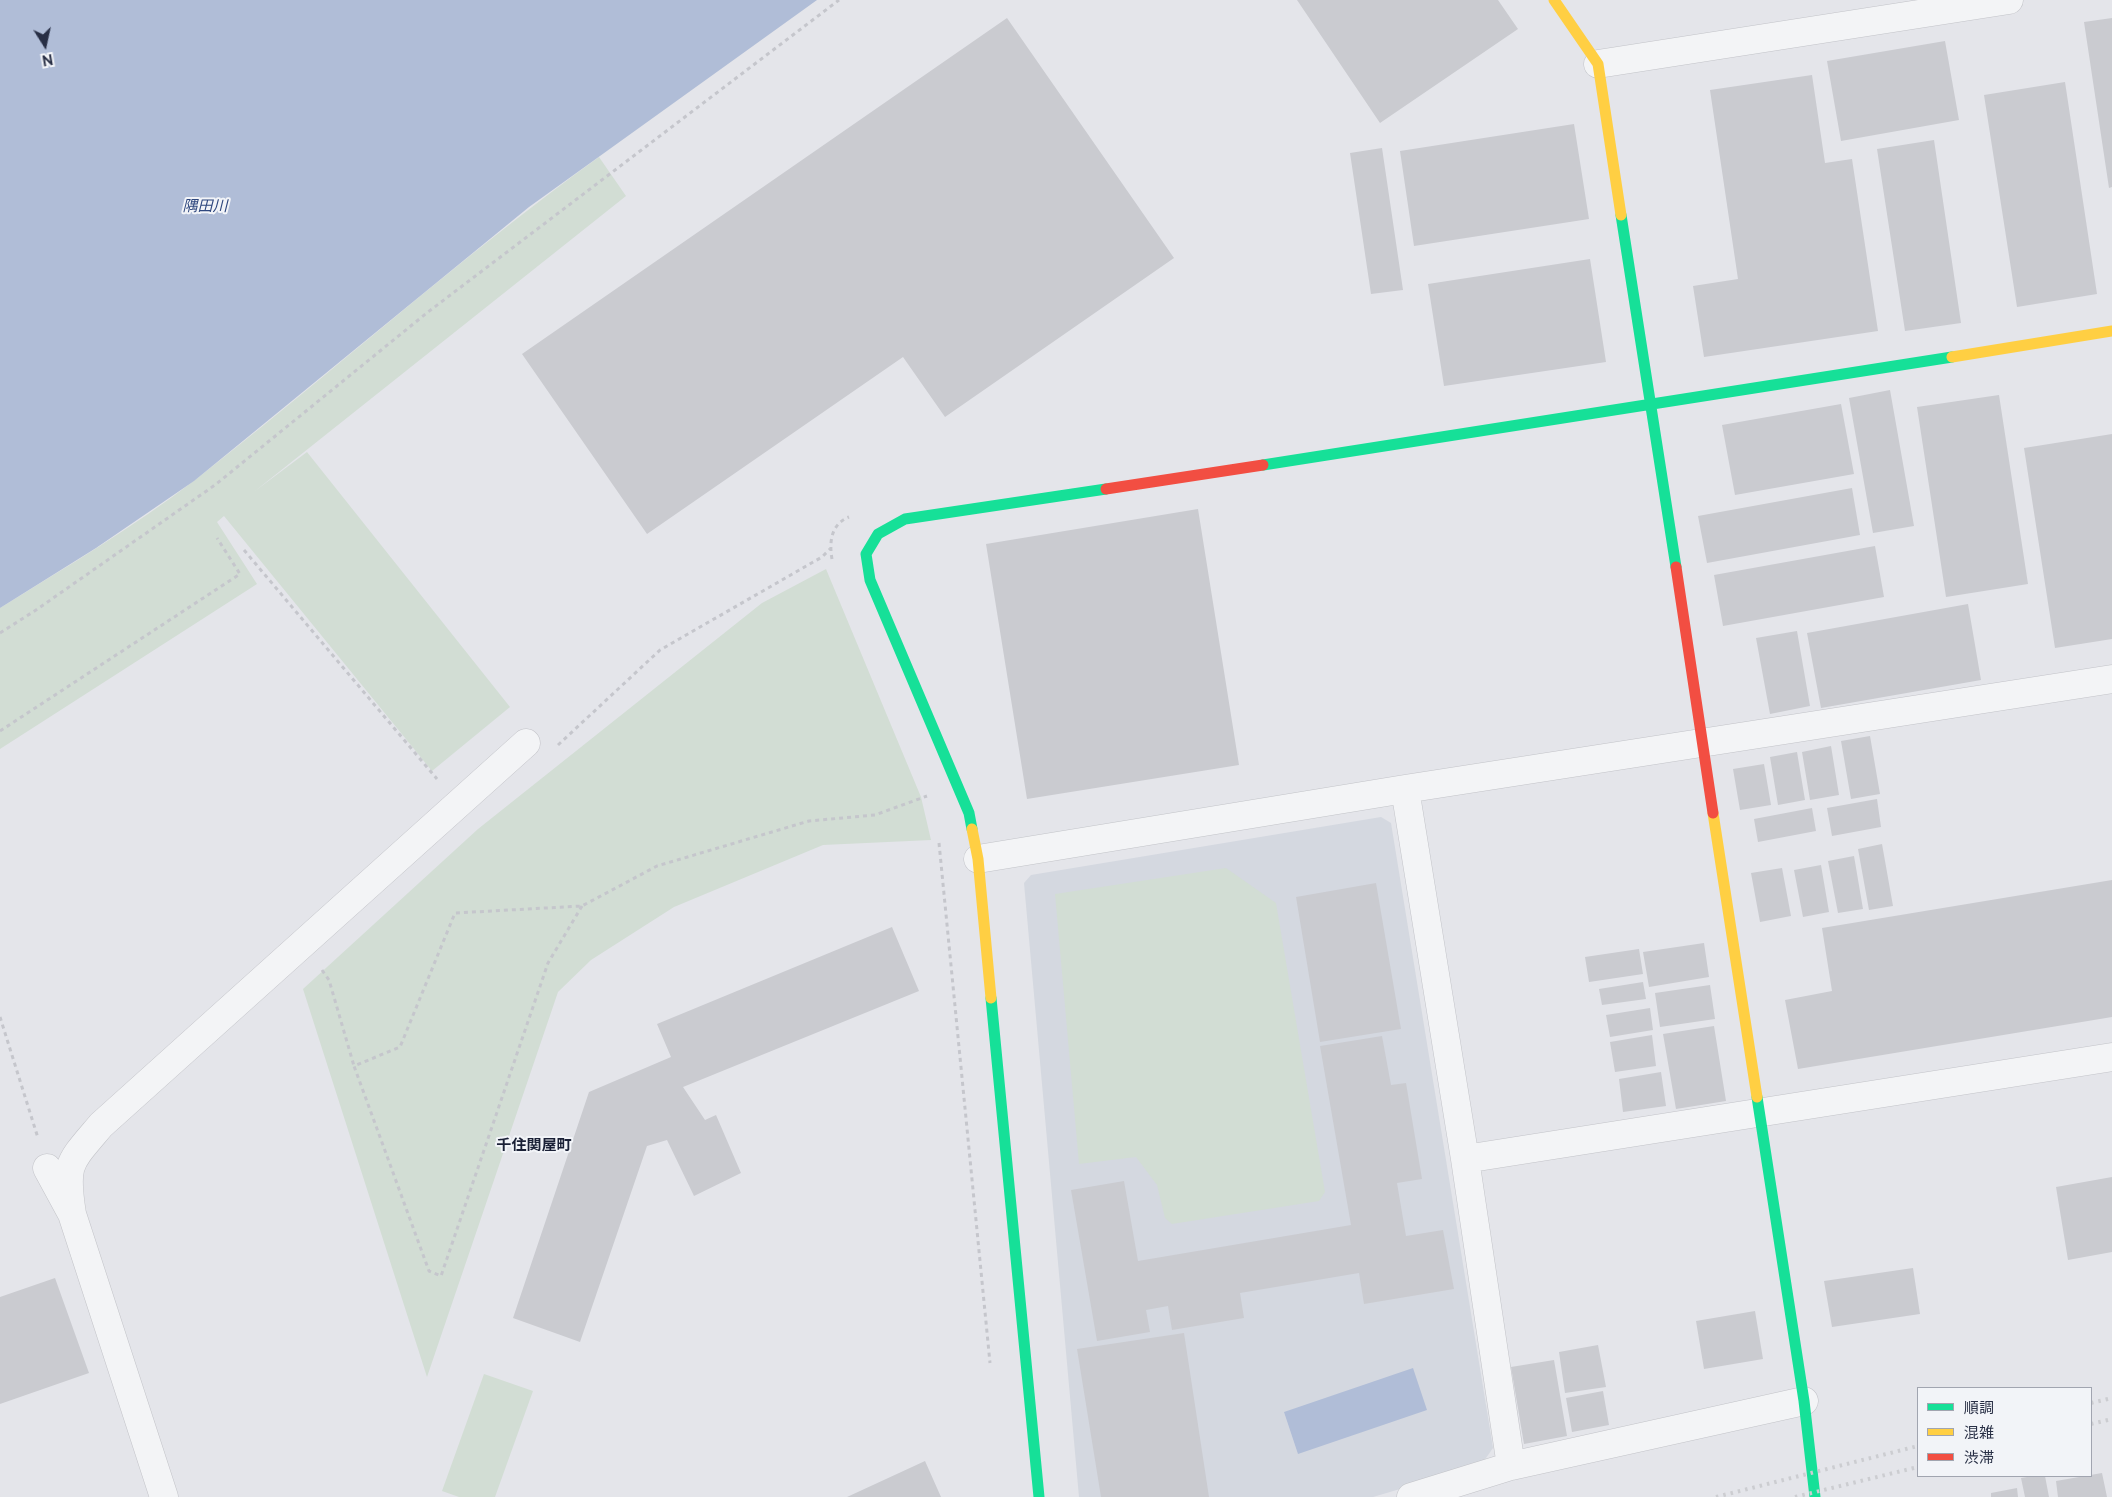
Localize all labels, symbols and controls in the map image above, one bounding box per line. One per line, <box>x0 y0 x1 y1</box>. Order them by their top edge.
north arrow <box>20 20 70 70</box>
text: N <box>41 51 54 69</box>
water label: 隅田川 <box>183 197 227 215</box>
district label: 千住関屋町 <box>497 1136 571 1154</box>
legend <box>1917 1387 2092 1477</box>
text: 順調 <box>1964 1399 1994 1417</box>
text: 混雑 <box>1964 1424 1994 1442</box>
text: 渋滞 <box>1964 1449 1994 1467</box>

